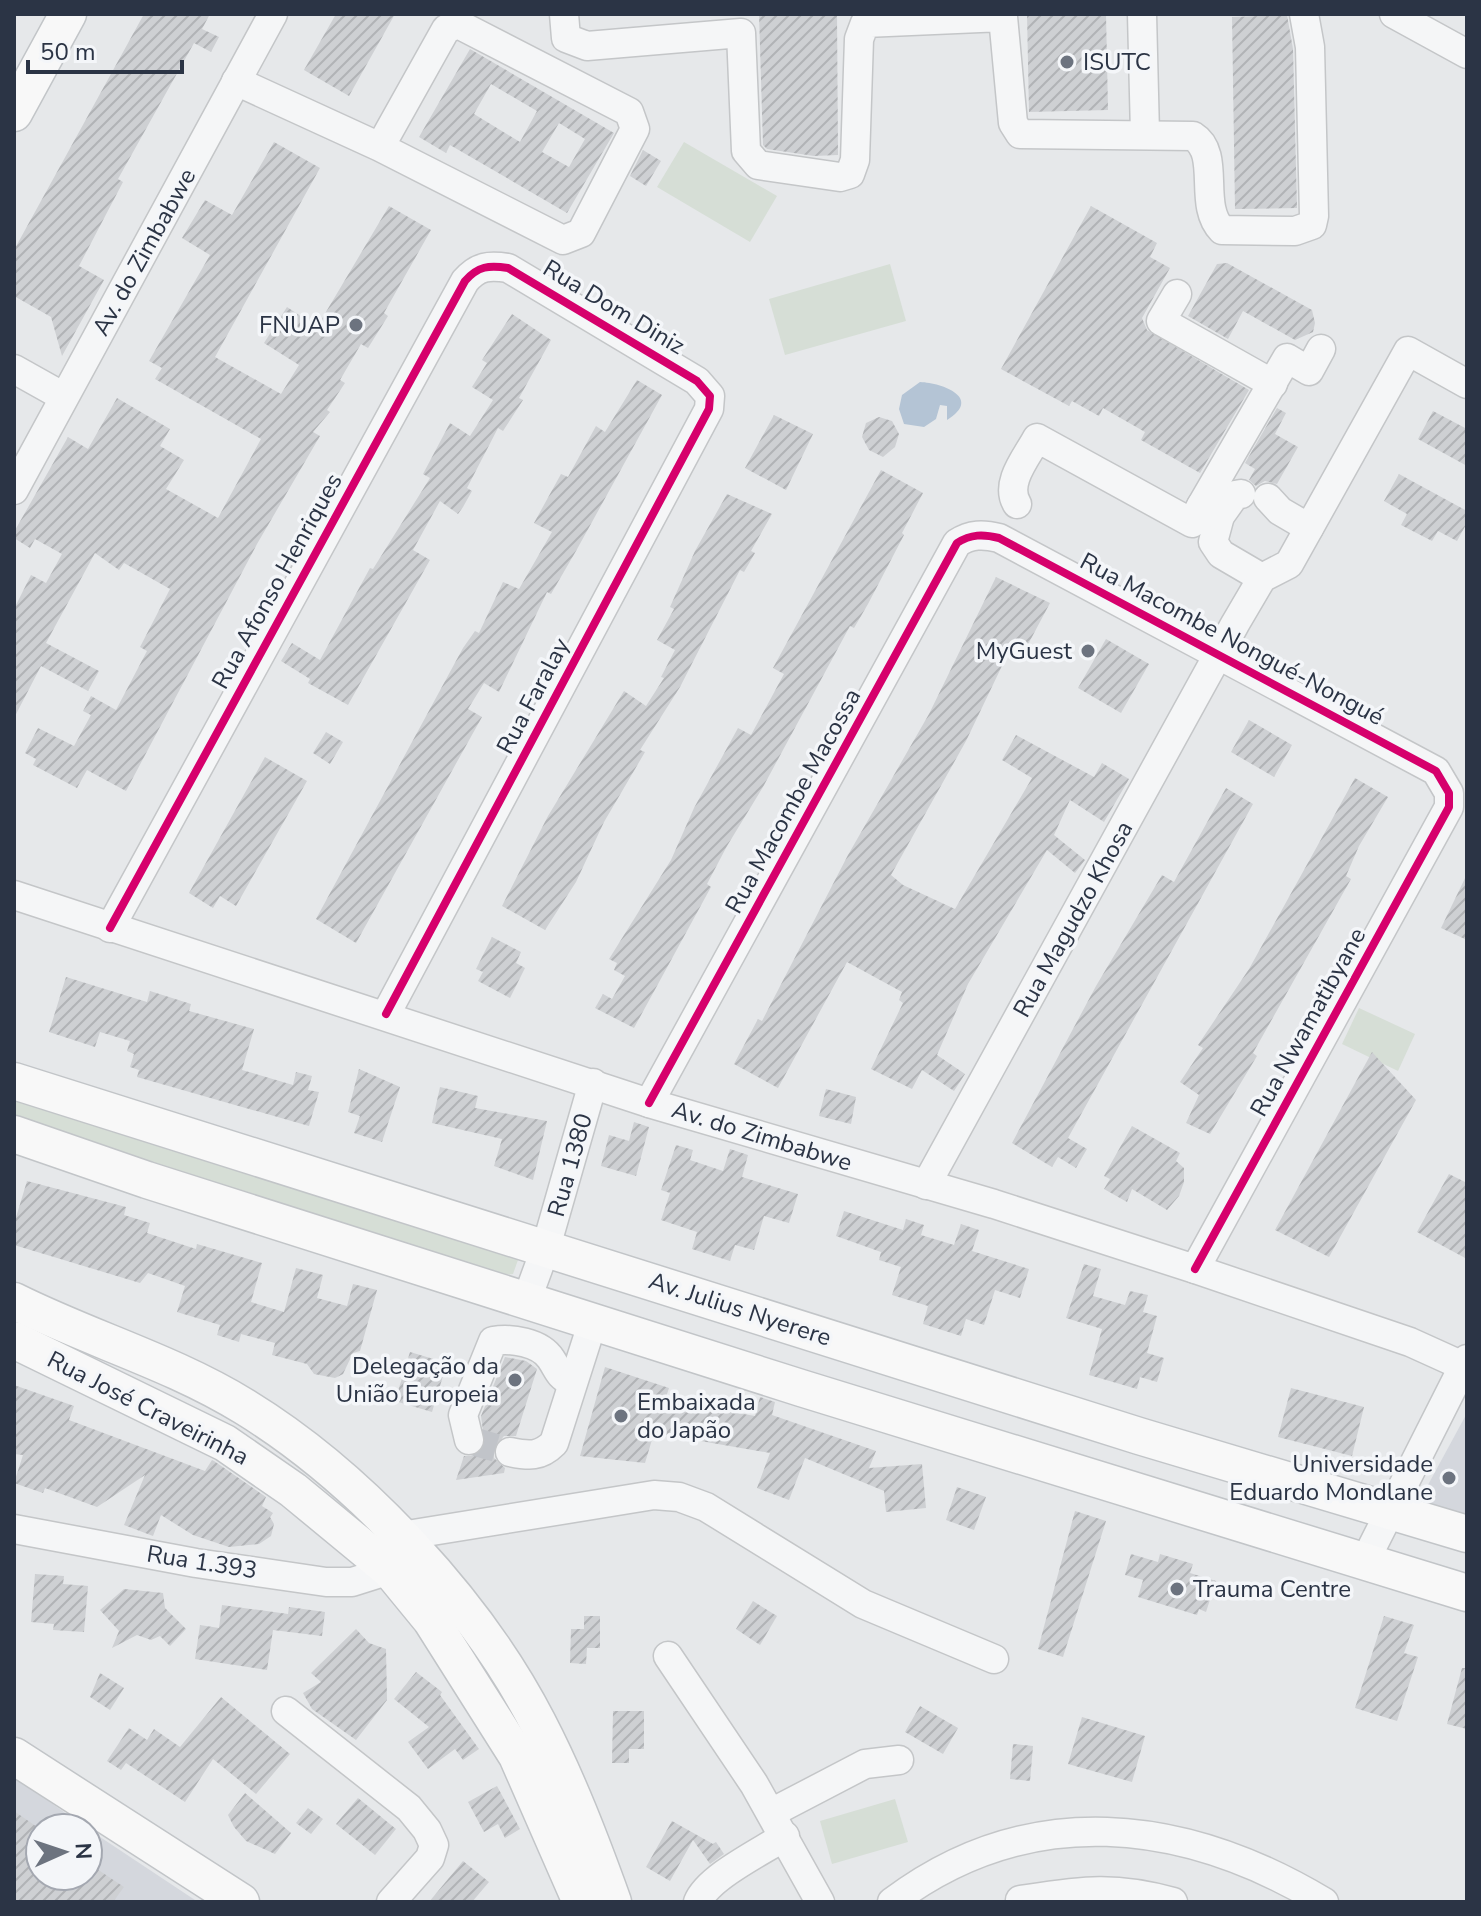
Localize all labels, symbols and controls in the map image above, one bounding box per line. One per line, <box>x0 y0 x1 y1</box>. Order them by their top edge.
scale bar <box>28 24 182 74</box>
text: 50 m <box>40 36 96 68</box>
place label: ISUTC <box>1083 46 1151 78</box>
marker: ISUTC <box>1058 53 1076 71</box>
street label: Av. do Zimbabwe <box>85 163 203 341</box>
street label: Rua Dom Diniz <box>537 252 691 362</box>
place label: FNUAP <box>259 309 340 341</box>
marker: FNUAP <box>347 316 365 334</box>
street label: Rua Afonso Henriques <box>204 467 350 695</box>
street label: Rua Macombe Nongué-Nongué <box>1074 545 1390 733</box>
street label: Rua Faralay <box>489 632 577 760</box>
place label: MyGuest <box>976 635 1073 667</box>
marker: MyGuest <box>1079 642 1097 660</box>
street label: Rua Macombe Macossa <box>718 683 868 919</box>
street label: Rua Magudzo Khosa <box>1006 815 1140 1023</box>
street label: Rua Nwamatibyane <box>1243 922 1373 1122</box>
street label: Av. do Zimbabwe <box>668 1093 856 1179</box>
street label: Rua 1380 <box>540 1110 600 1220</box>
street label: Av. Julius Nyerere <box>645 1264 835 1354</box>
street label: Rua José Craveirinha <box>42 1343 254 1473</box>
place label: Delegação da União Europeia <box>336 1350 499 1410</box>
marker: Delegação da União Europeia <box>506 1371 524 1389</box>
place label: Embaixada do Japão <box>637 1386 756 1446</box>
marker: Embaixada do Japão <box>612 1407 630 1425</box>
place label: Universidade Eduardo Mondlane <box>1229 1448 1433 1508</box>
marker: Universidade Eduardo Mondlane <box>1440 1469 1458 1487</box>
street label: Rua 1.393 <box>144 1537 260 1587</box>
place label: Trauma Centre <box>1193 1573 1351 1605</box>
marker: Trauma Centre <box>1168 1580 1186 1598</box>
north arrow <box>24 1812 104 1892</box>
text: N <box>68 1842 98 1860</box>

